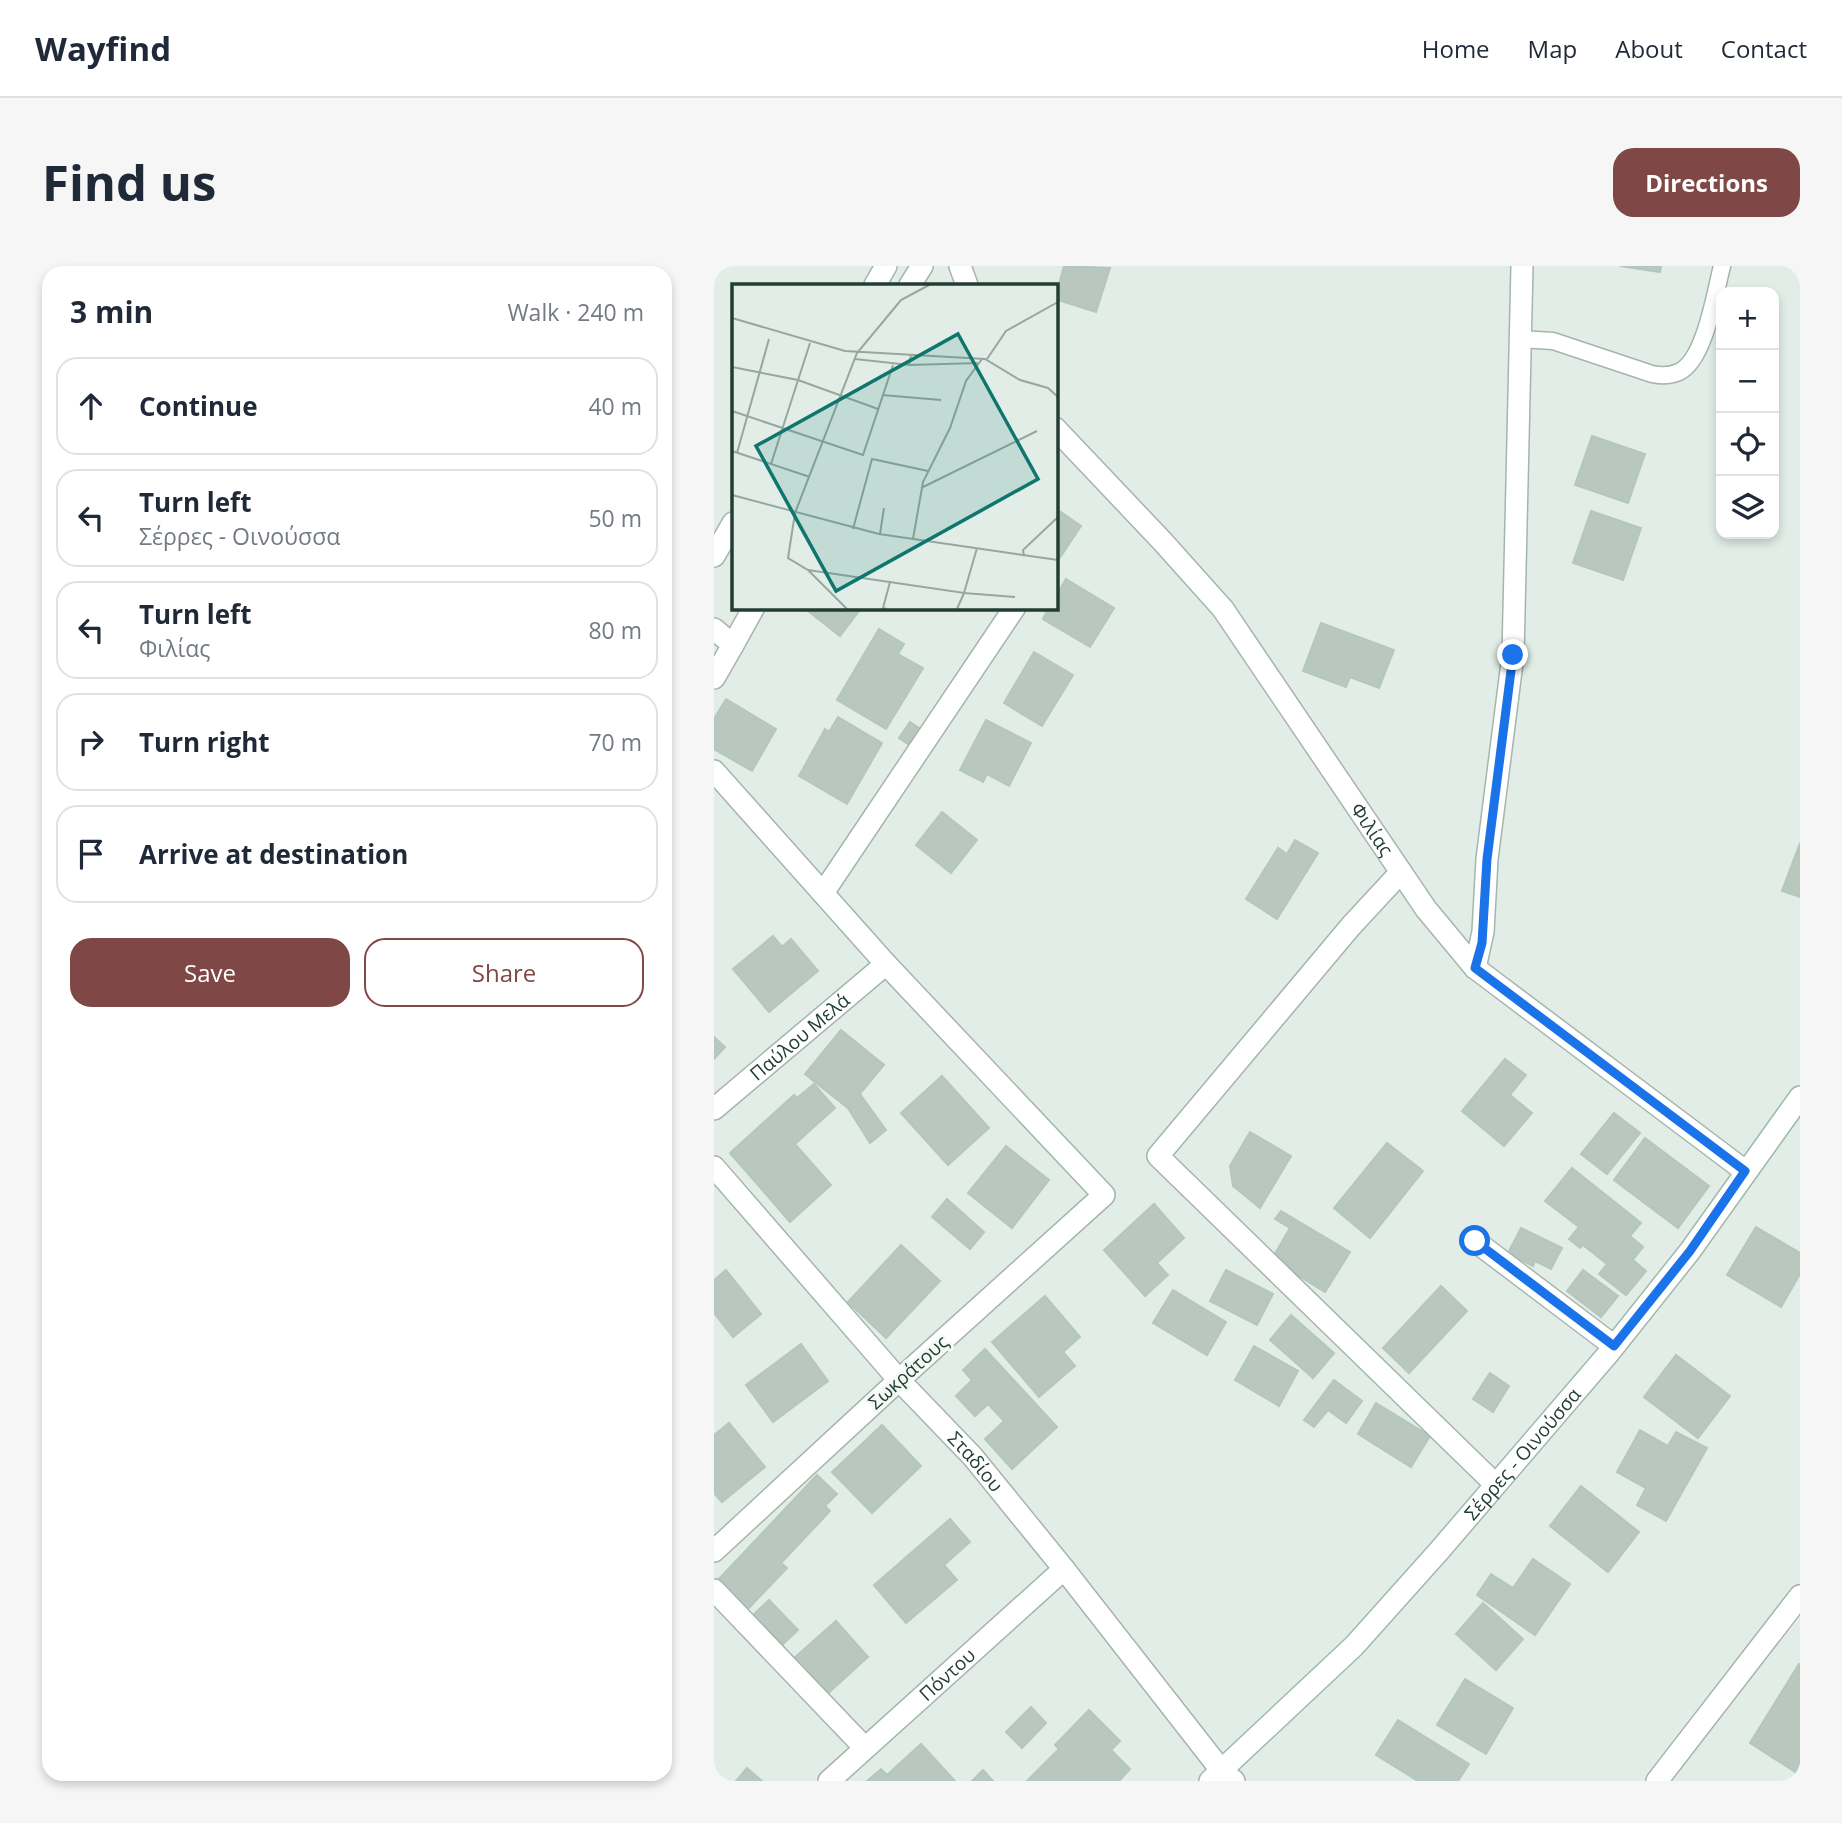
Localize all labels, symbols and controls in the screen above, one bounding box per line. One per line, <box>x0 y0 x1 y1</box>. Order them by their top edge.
text: Wayfind <box>35 26 171 71</box>
text: Home <box>1422 32 1490 65</box>
text: Map <box>1528 32 1577 65</box>
text: About <box>1615 32 1683 65</box>
text: Contact <box>1721 32 1807 65</box>
button: Directions <box>1613 148 1800 217</box>
text: Find us <box>42 149 216 215</box>
inset map <box>732 284 1057 609</box>
map controls <box>1716 287 1779 539</box>
button: + <box>1716 287 1779 350</box>
text: 3 min <box>70 291 153 332</box>
text: Walk · 240 m <box>507 296 644 328</box>
button: − <box>1716 350 1779 413</box>
icon: ahead <box>72 387 110 425</box>
text: Continue <box>139 388 258 424</box>
text: 40 m <box>588 390 642 422</box>
button: locate <box>1716 413 1779 476</box>
button: layers <box>1716 476 1779 539</box>
text: Turn left <box>139 484 251 520</box>
icon: left <box>72 499 110 537</box>
text: 50 m <box>588 502 642 534</box>
text: Σέρρες - Οινούσσα <box>139 520 340 552</box>
text: Turn left <box>139 596 251 632</box>
icon: left <box>72 611 110 649</box>
text: 80 m <box>588 614 642 646</box>
text: Φιλίας <box>139 632 210 664</box>
route end <box>1497 639 1528 670</box>
icon: right <box>72 723 110 761</box>
text: Turn right <box>139 724 270 760</box>
text: 70 m <box>588 726 642 758</box>
street label: Φιλίας <box>1345 798 1399 861</box>
icon: arrive <box>72 835 110 873</box>
text: Arrive at destination <box>139 836 408 872</box>
button: Save <box>70 938 350 1007</box>
button: Share <box>364 938 644 1007</box>
street label: Παύλου Μελά <box>744 987 855 1086</box>
route start <box>1459 1225 1490 1256</box>
street label: Σωκράτους <box>862 1329 954 1415</box>
street label: Σέρρες - Οινούσσα <box>1458 1382 1587 1525</box>
street label: Σταδίου <box>942 1426 1009 1497</box>
street label: Πόντου <box>913 1642 981 1707</box>

